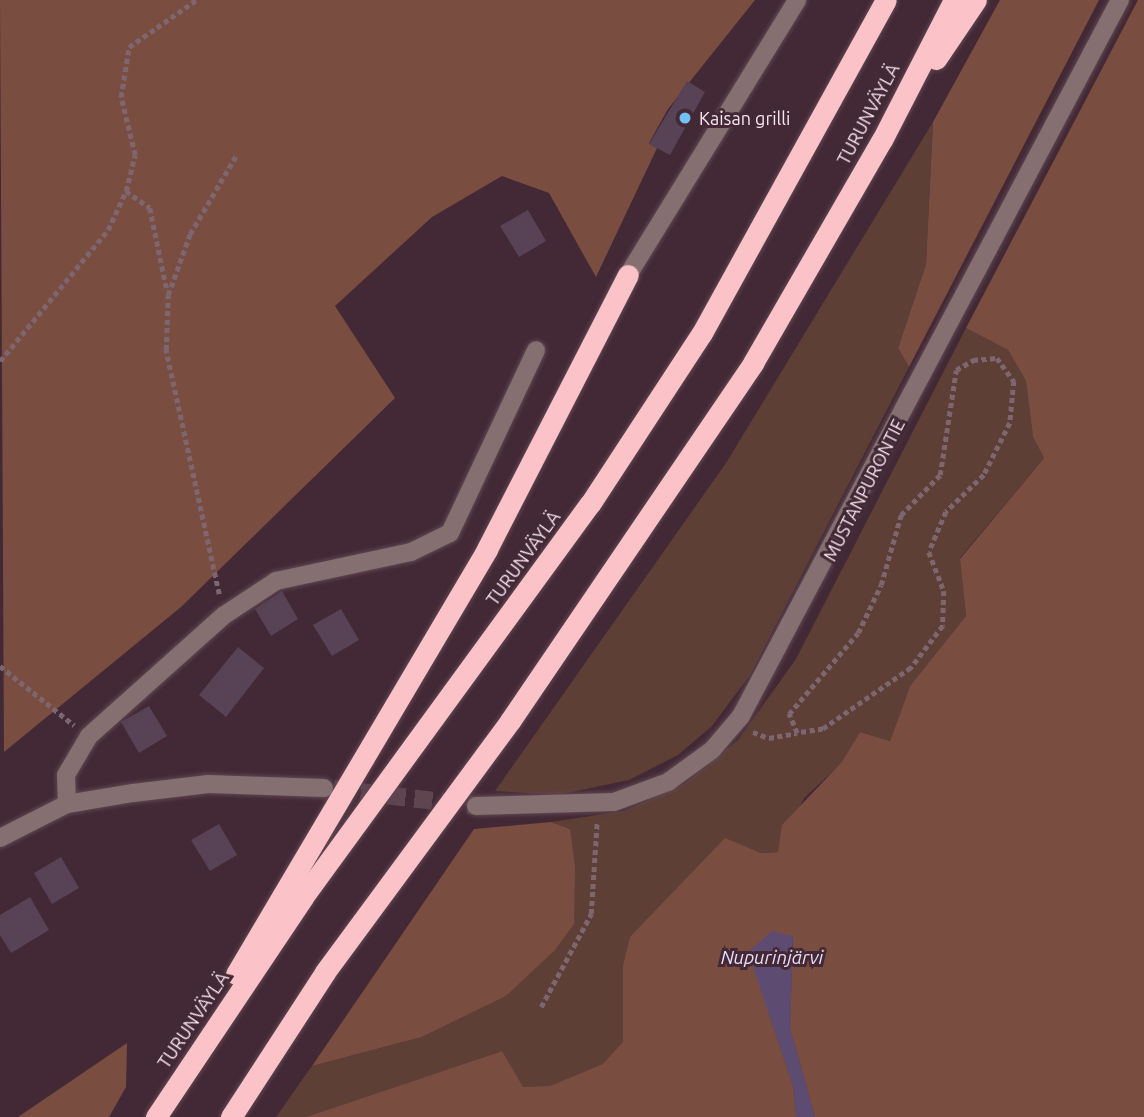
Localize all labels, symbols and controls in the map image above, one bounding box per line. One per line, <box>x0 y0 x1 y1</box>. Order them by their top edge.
street label: TURUNVÄYLÄ <box>832 60 904 168</box>
place label: Kaisan grilli <box>699 107 790 129</box>
marker: Kaisan grilli <box>677 110 693 126</box>
street label: MUSTANPURONTIE <box>819 415 909 565</box>
street label: TURUNVÄYLÄ <box>482 507 564 609</box>
water label: Nupurinjärvi <box>721 947 823 969</box>
street label: TURUNVÄYLÄ <box>153 968 233 1072</box>

